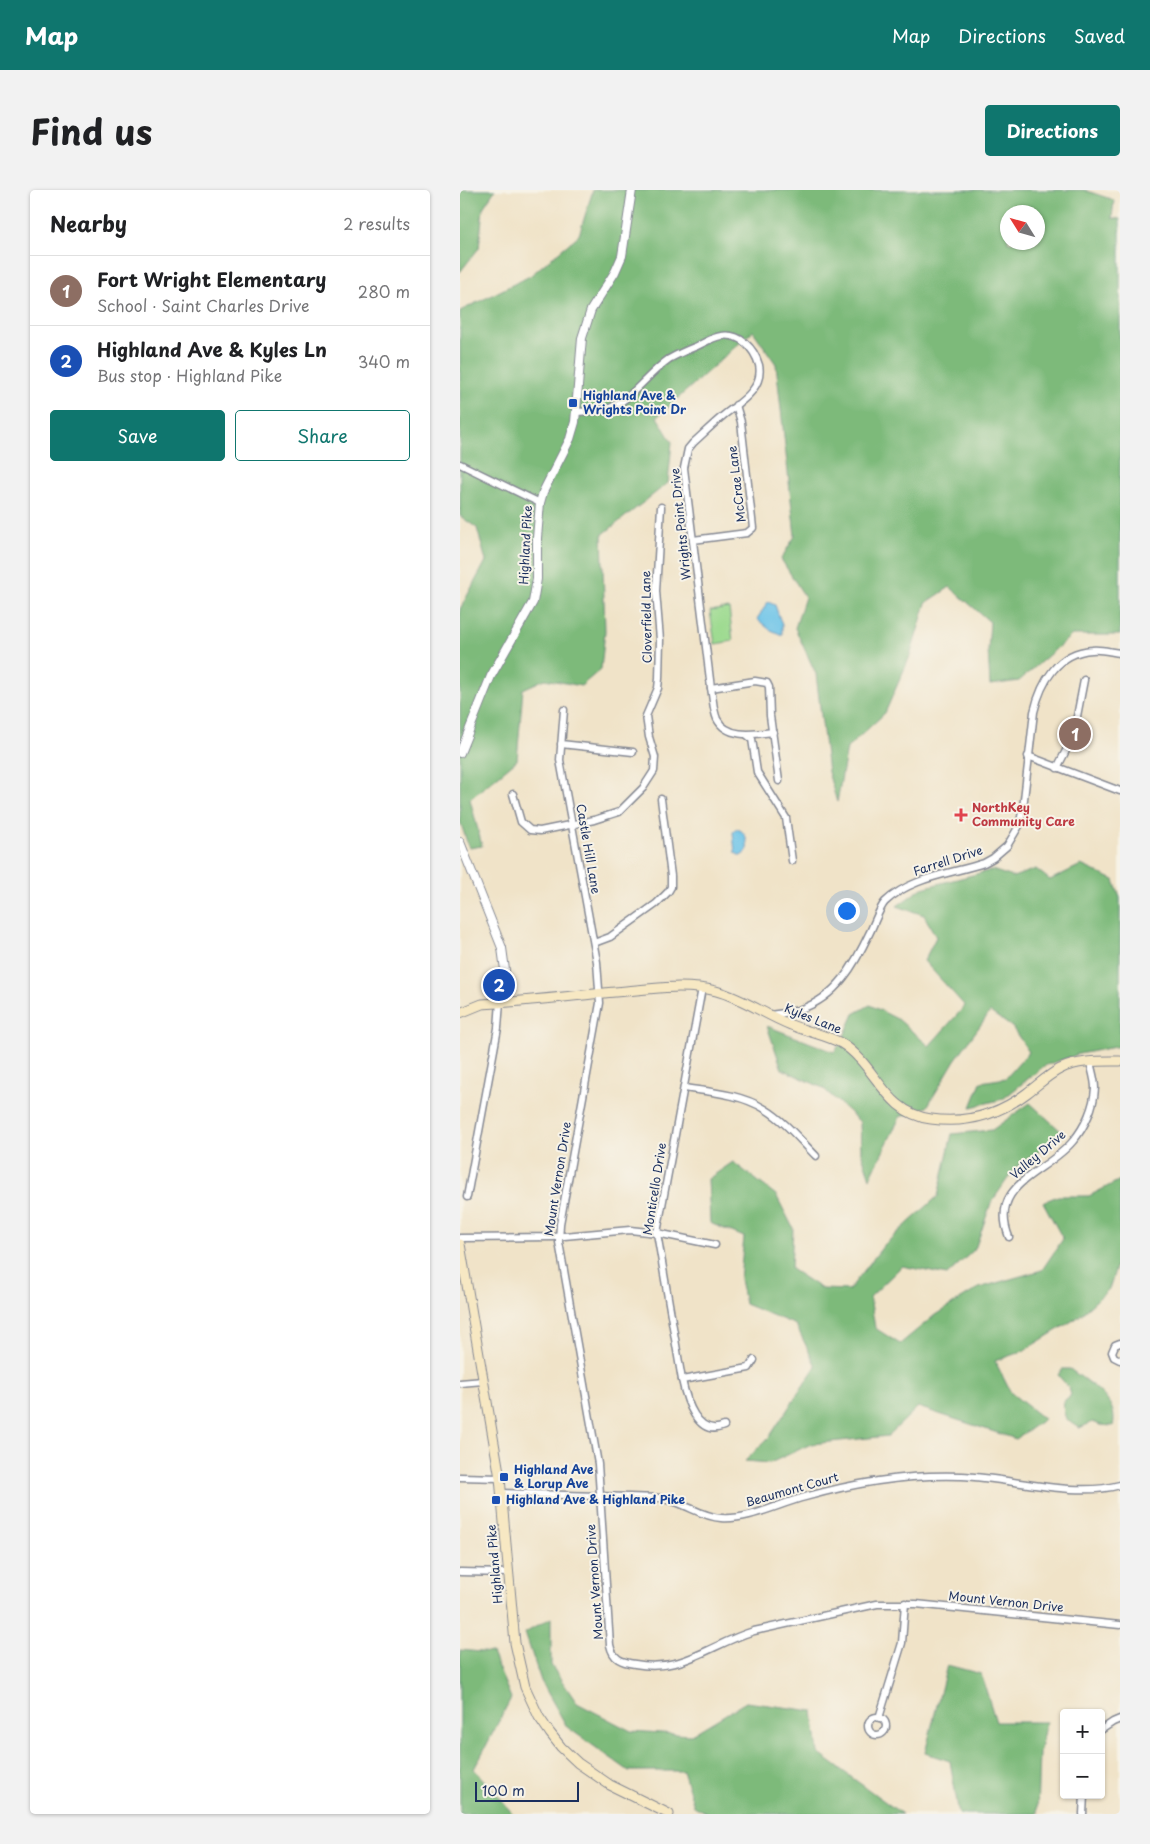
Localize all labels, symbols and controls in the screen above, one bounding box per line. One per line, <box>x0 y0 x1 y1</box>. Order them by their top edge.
text: Map <box>25 17 78 53</box>
text: Map <box>892 22 930 49</box>
text: Directions <box>958 22 1046 49</box>
text: Saved <box>1074 22 1125 49</box>
text: Find us <box>30 104 152 157</box>
button: Directions <box>985 105 1120 156</box>
north arrow <box>1000 205 1045 250</box>
text: Nearby <box>50 207 127 239</box>
text: 2 results <box>343 211 410 235</box>
text: Fort Wright Elementary <box>97 265 326 293</box>
text: 1 <box>62 279 70 303</box>
text: 280 m <box>358 279 410 303</box>
text: School · Saint Charles Drive <box>97 293 310 317</box>
text: Highland Ave & Kyles Ln <box>97 335 327 363</box>
text: 2 <box>60 349 72 373</box>
text: 340 m <box>358 349 410 373</box>
text: Bus stop · Highland Pike <box>97 363 282 387</box>
place label: Highland Ave & Wrights Point Dr <box>583 386 687 418</box>
marker: Highland Ave & Wrights Point Dr <box>567 397 579 409</box>
button: Save <box>50 410 225 461</box>
button: Share <box>235 410 410 461</box>
street label: McCrae Lane <box>722 445 750 523</box>
street label: Wrights Point Drive <box>665 467 695 581</box>
street label: Highland Pike <box>514 505 536 585</box>
street label: Cloverfield Lane <box>636 570 656 664</box>
pin: 1 <box>1059 715 1091 753</box>
place label: NorthKey Community Care <box>972 798 1075 830</box>
street label: Castle Hill Lane <box>572 802 606 895</box>
marker: NorthKey Community Care <box>954 808 968 822</box>
street label: Farrell Drive <box>911 840 985 880</box>
your location <box>834 898 860 924</box>
pin: 2 <box>483 966 515 1004</box>
street label: Kyles Lane <box>782 998 845 1038</box>
street label: Mount Vernon Drive <box>539 1120 575 1237</box>
street label: Valley Drive <box>1005 1125 1069 1183</box>
street label: Monticello Drive <box>638 1141 670 1236</box>
place label: Highland Ave & Lorup Ave <box>514 1460 594 1492</box>
street label: Beaumont Court <box>743 1467 840 1511</box>
marker: Highland Ave & Lorup Ave <box>498 1471 510 1483</box>
place label: Highland Ave & Highland Pike <box>506 1490 686 1508</box>
marker: Highland Ave & Highland Pike <box>490 1494 502 1506</box>
street label: Highland Pike <box>482 1524 506 1604</box>
street label: Mount Vernon Drive <box>581 1524 607 1640</box>
street label: Mount Vernon Drive <box>948 1586 1065 1616</box>
map controls <box>1060 1709 1105 1799</box>
button: + <box>1060 1709 1105 1754</box>
button: − <box>1060 1754 1105 1799</box>
scale bar <box>475 1779 579 1802</box>
text: 100 m <box>482 1780 525 1801</box>

